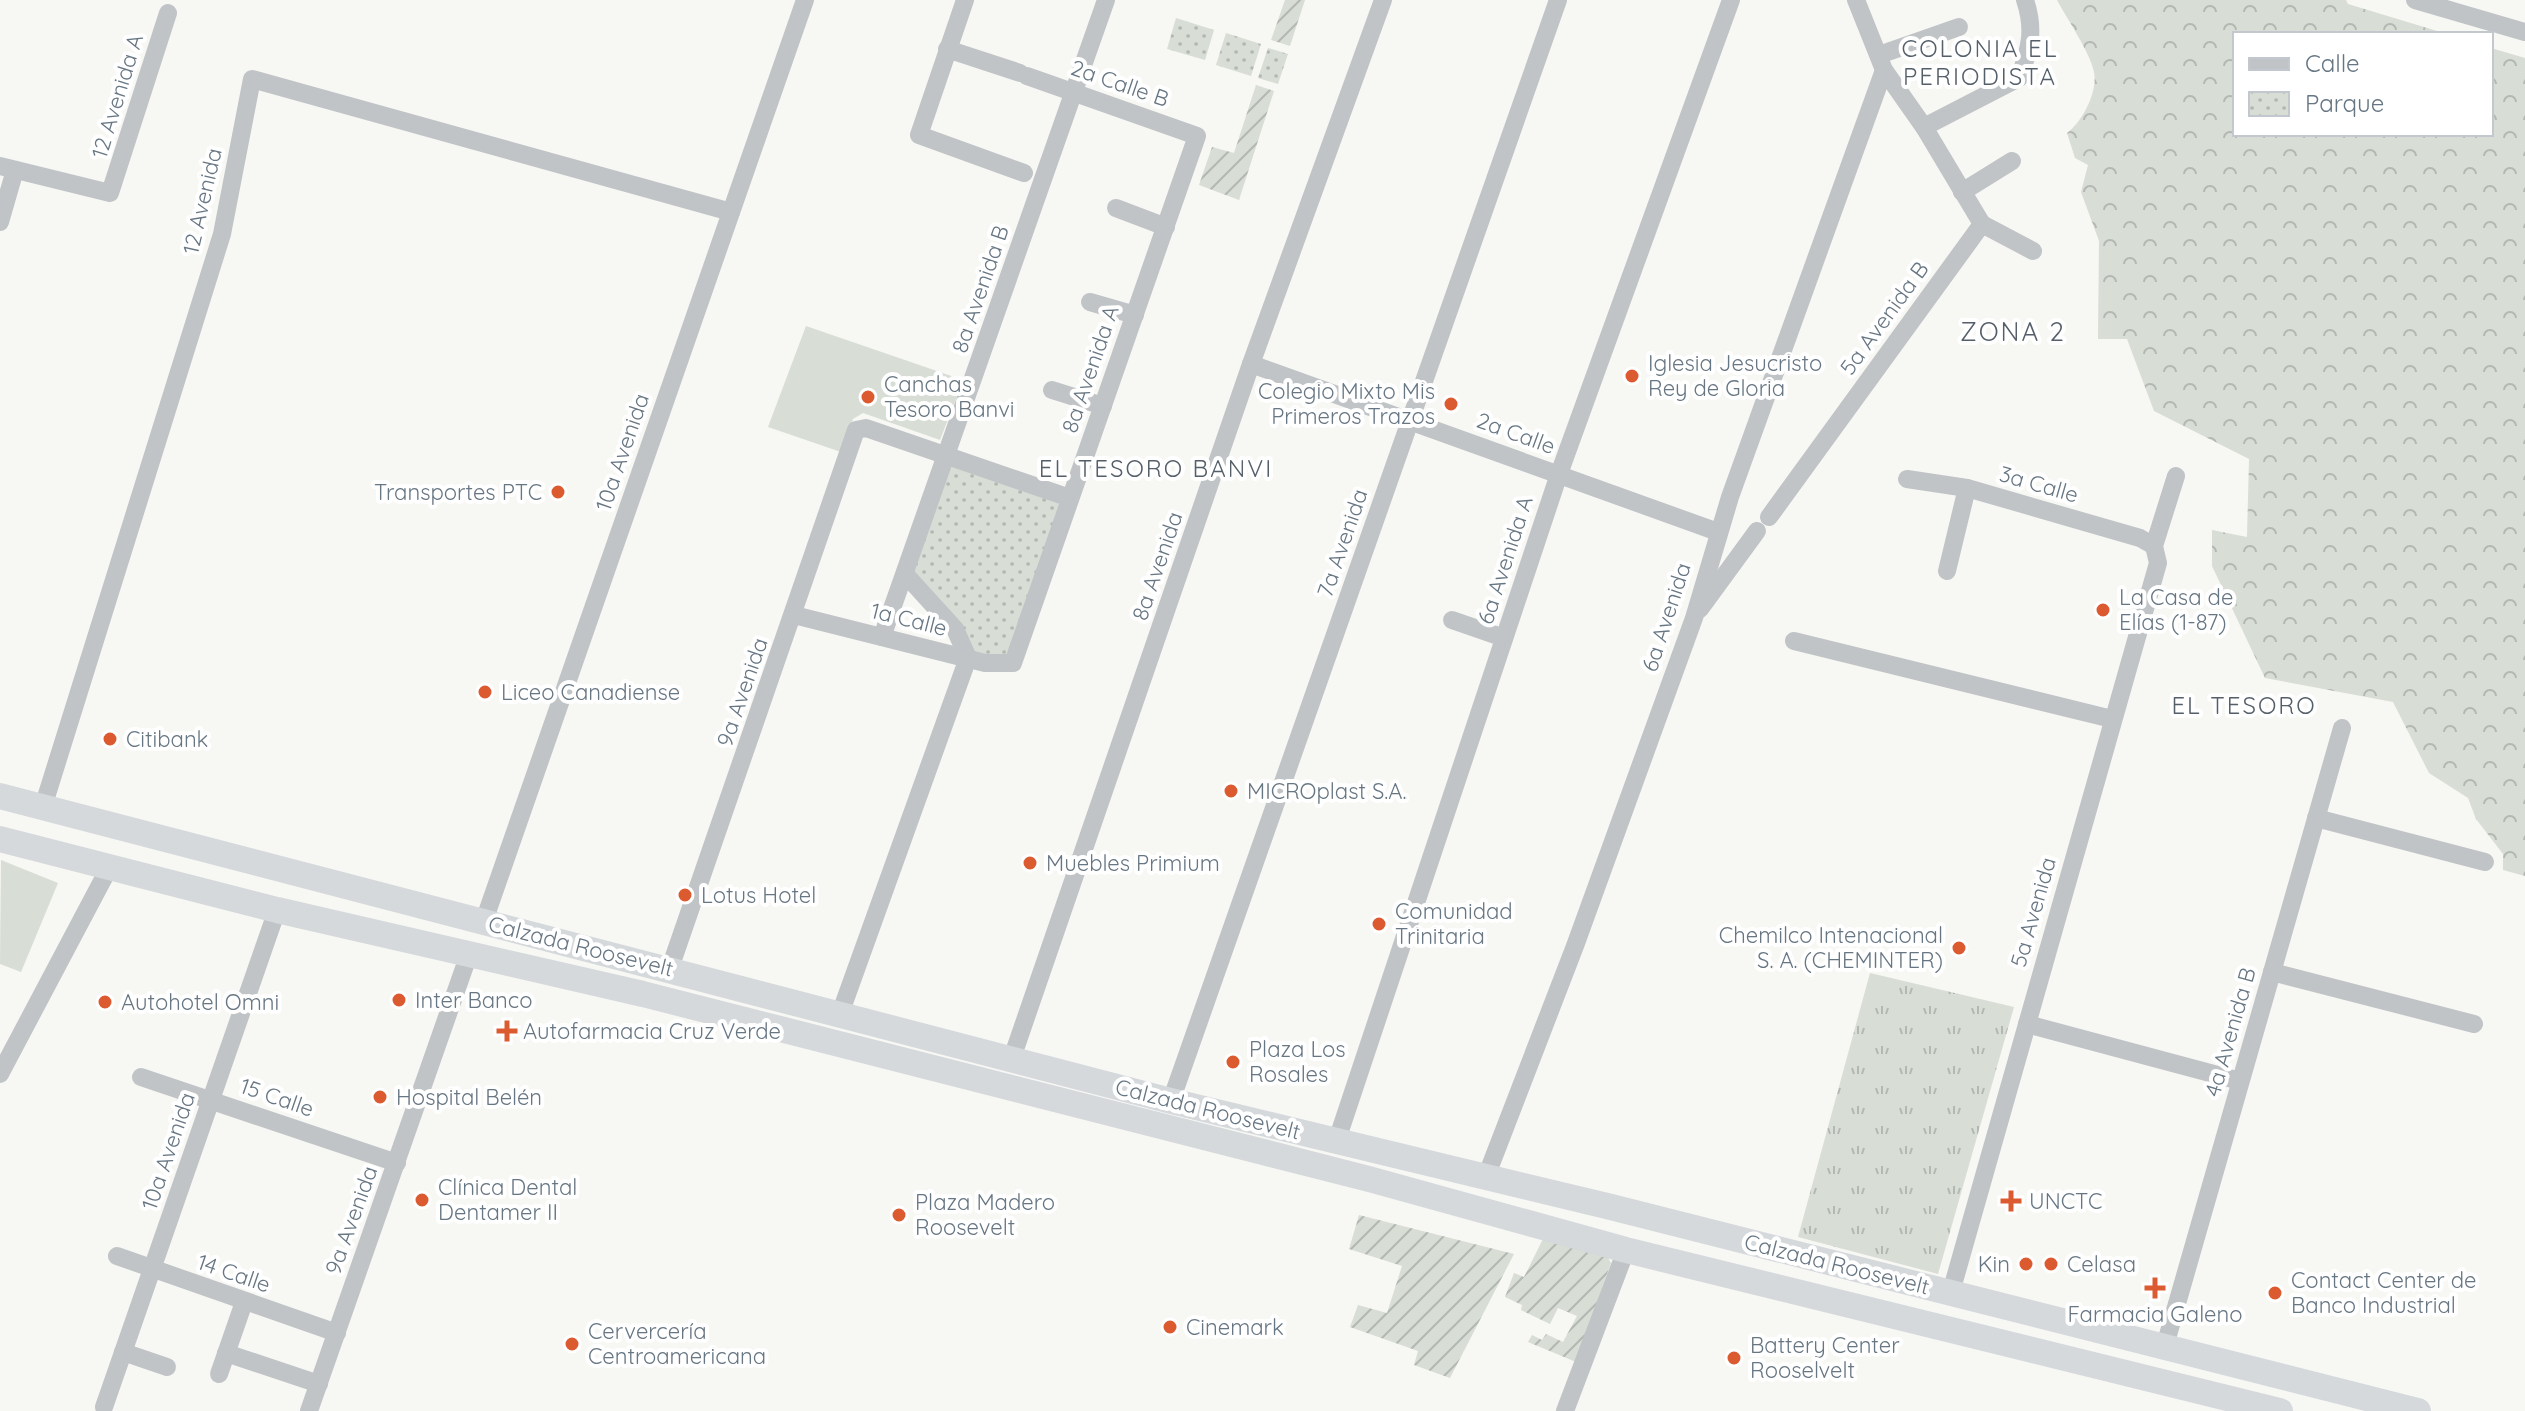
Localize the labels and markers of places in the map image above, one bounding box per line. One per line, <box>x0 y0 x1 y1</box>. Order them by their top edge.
place label: Iglesia Jesucristo Rey de Gloria <box>1648 349 1822 402</box>
marker: Iglesia Jesucristo Rey de Gloria <box>1623 367 1641 385</box>
place label: Canchas Tesoro Banvi <box>884 370 1015 423</box>
place label: Colegio Mixto Mis Primeros Trazos <box>1258 377 1435 430</box>
marker: Canchas Tesoro Banvi <box>859 388 877 406</box>
marker: Colegio Mixto Mis Primeros Trazos <box>1442 395 1460 413</box>
place label: Transportes PTC <box>374 478 542 506</box>
marker: Transportes PTC <box>549 483 567 501</box>
place label: La Casa de Elías (1-87) <box>2119 583 2233 636</box>
marker: La Casa de Elías (1-87) <box>2094 601 2112 619</box>
place label: Liceo Canadiense <box>501 678 680 706</box>
marker: Liceo Canadiense <box>476 683 494 701</box>
place label: Citibank <box>126 725 208 753</box>
marker: Citibank <box>101 730 119 748</box>
place label: MICROplast S.A. <box>1247 777 1407 805</box>
marker: MICROplast S.A. <box>1222 782 1240 800</box>
place label: Muebles Primium <box>1046 849 1220 877</box>
marker: Muebles Primium <box>1021 854 1039 872</box>
place label: Lotus Hotel <box>701 881 816 909</box>
marker: Lotus Hotel <box>676 886 694 904</box>
place label: Comunidad Trinitaria <box>1395 897 1513 950</box>
marker: Comunidad Trinitaria <box>1370 915 1388 933</box>
place label: Chemilco Intenacional S. A. (CHEMINTER) <box>1719 921 1943 974</box>
marker: Chemilco Intenacional S. A. (CHEMINTER) <box>1950 939 1968 957</box>
place label: Inter Banco <box>415 986 533 1014</box>
place label: Autohotel Omni <box>121 988 279 1016</box>
marker: Inter Banco <box>390 991 408 1009</box>
marker: Autohotel Omni <box>96 993 114 1011</box>
place label: Autofarmacia Cruz Verde <box>523 1017 781 1045</box>
marker: Autofarmacia Cruz Verde <box>498 1022 516 1040</box>
place label: Plaza Los Rosales <box>1249 1035 1346 1088</box>
marker: Plaza Los Rosales <box>1224 1053 1242 1071</box>
place label: Hospital Belén <box>396 1083 542 1111</box>
marker: Hospital Belén <box>371 1088 389 1106</box>
place label: Clínica Dental Dentamer II <box>438 1173 577 1226</box>
place label: UNCTC <box>2029 1187 2102 1215</box>
place label: Plaza Madero Roosevelt <box>915 1188 1055 1241</box>
marker: UNCTC <box>2000 1190 2022 1212</box>
marker: Clínica Dental Dentamer II <box>413 1191 431 1209</box>
marker: Plaza Madero Roosevelt <box>890 1206 908 1224</box>
place label: Kin <box>1978 1250 2010 1278</box>
place label: Celasa <box>2067 1250 2136 1278</box>
marker: Kin <box>2017 1255 2035 1273</box>
marker: Celasa <box>2042 1255 2060 1273</box>
place label: Contact Center de Banco Industrial <box>2291 1266 2477 1319</box>
marker: Farmacia Galeno <box>2146 1279 2164 1297</box>
marker: Contact Center de Banco Industrial <box>2266 1284 2284 1302</box>
place label: Farmacia Galeno <box>2068 1300 2242 1328</box>
place label: Cinemark <box>1186 1313 1284 1341</box>
place label: Cervercería Centroamericana <box>588 1317 766 1370</box>
marker: Cinemark <box>1161 1318 1179 1336</box>
place label: Battery Center Rooselvelt <box>1750 1331 1900 1384</box>
marker: Cervercería Centroamericana <box>563 1335 581 1353</box>
marker: Battery Center Rooselvelt <box>1725 1349 1743 1367</box>

